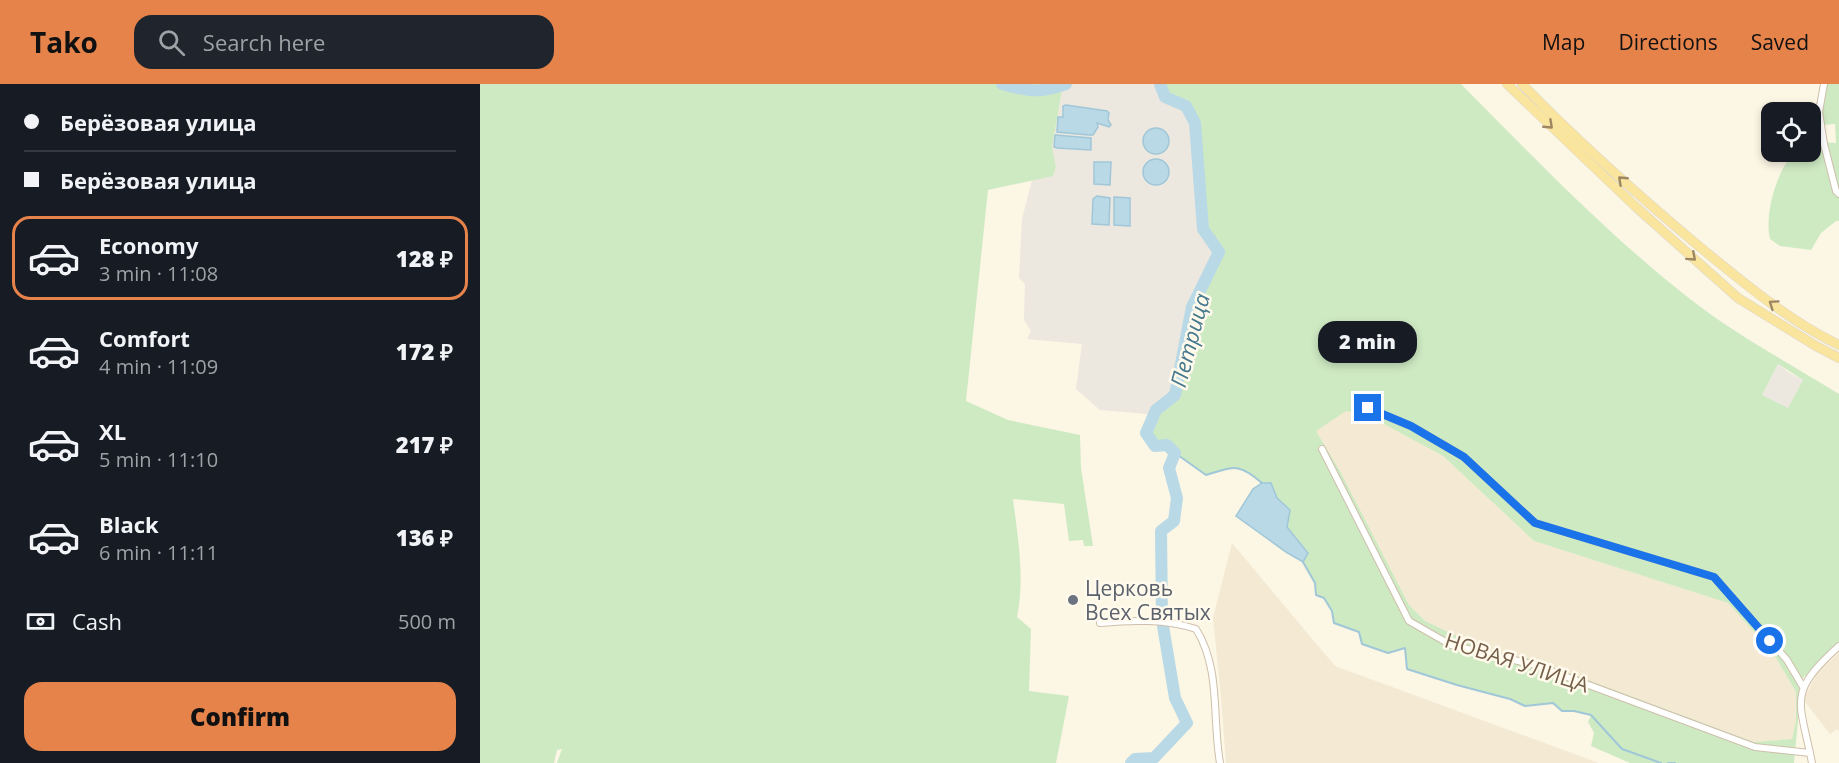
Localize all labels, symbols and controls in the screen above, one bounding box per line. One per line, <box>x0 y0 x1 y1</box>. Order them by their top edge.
search box <box>134 15 554 69</box>
text: Tako <box>30 23 98 61</box>
icon: search <box>155 26 188 59</box>
text: Search here <box>203 27 325 57</box>
text: Map <box>1542 28 1585 56</box>
text: Directions <box>1618 28 1718 56</box>
text: Saved <box>1751 28 1809 56</box>
map controls <box>1761 102 1821 162</box>
button: locate <box>1761 102 1821 162</box>
text: Берёзовая улица <box>60 107 257 137</box>
one-way arrow <box>1542 118 1552 129</box>
text: Берёзовая улица <box>60 165 257 195</box>
one-way arrow <box>1619 177 1630 188</box>
text: Economy <box>99 230 198 260</box>
icon: car <box>27 231 81 285</box>
text: 128 ₽ <box>396 243 453 273</box>
one-way arrow <box>1685 250 1696 261</box>
text: 3 min · 11:08 <box>99 260 218 287</box>
water label: Петрица <box>1162 290 1216 390</box>
one-way arrow <box>1769 300 1780 311</box>
callout: 2 min <box>1318 321 1418 363</box>
text: Comfort <box>99 323 190 353</box>
icon: car <box>27 324 81 378</box>
text: 2 min <box>1339 328 1396 355</box>
text: 172 ₽ <box>396 336 453 366</box>
text: 4 min · 11:09 <box>99 353 218 380</box>
route end <box>1354 394 1381 421</box>
text: XL <box>99 416 126 446</box>
icon: car <box>27 417 81 471</box>
text: 217 ₽ <box>396 429 453 459</box>
text: 5 min · 11:10 <box>99 446 218 473</box>
text: Black <box>99 509 159 539</box>
icon: car <box>27 510 81 564</box>
text: 136 ₽ <box>396 522 453 552</box>
text: 6 min · 11:11 <box>99 539 218 566</box>
place label: Церковь Всех Святых <box>1085 574 1211 626</box>
marker: Церковь Всех Святых <box>1066 593 1080 607</box>
icon: cash <box>24 605 57 638</box>
text: Cash <box>72 606 122 636</box>
text: 500 m <box>398 608 456 635</box>
street label: НОВАЯ УЛИЦА <box>1441 626 1593 699</box>
route start <box>1756 627 1783 654</box>
button: Confirm <box>24 682 456 751</box>

